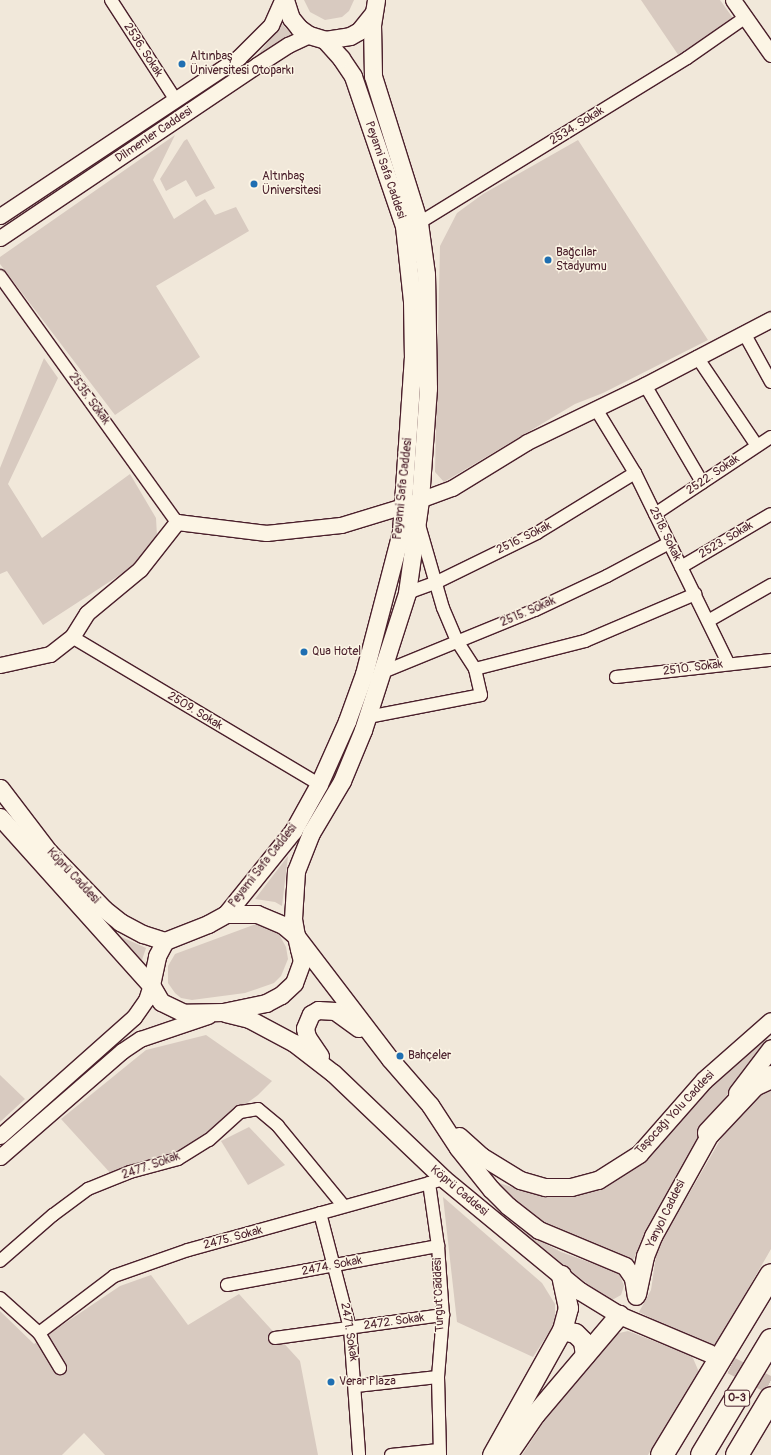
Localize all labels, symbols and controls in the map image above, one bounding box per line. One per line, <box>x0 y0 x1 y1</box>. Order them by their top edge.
street label: 2536. Sokak <box>120 20 166 80</box>
place label: Altınbaş Üniversitesi Otoparkı <box>190 50 294 78</box>
marker: Altınbaş Üniversitesi Otoparkı <box>177 59 187 69</box>
street label: Dilmenler Caddesi <box>113 104 195 166</box>
street label: 2534. Sokak <box>547 104 607 148</box>
street label: Peyami Safa Caddesi <box>362 119 408 221</box>
place label: Altınbaş Üniversitesi <box>262 170 321 198</box>
marker: Altınbaş Üniversitesi <box>249 179 259 189</box>
place label: Bağcılar Stadyumu <box>556 246 607 274</box>
marker: Bağcılar Stadyumu <box>543 255 553 265</box>
street label: 2535. Sokak <box>65 370 113 428</box>
street label: Peyami Safa Caddesi <box>391 437 415 541</box>
street label: 2522. Sokak <box>684 452 742 498</box>
street label: 2518. Sokak <box>646 505 684 563</box>
street label: 2523. Sokak <box>696 518 756 562</box>
street label: 2516. Sokak <box>494 519 554 557</box>
street label: 2515. Sokak <box>498 594 558 630</box>
place label: Qua Hotel <box>312 645 361 659</box>
marker: Qua Hotel <box>299 647 309 657</box>
street label: 2510. Sokak <box>662 657 724 679</box>
street label: 2509. Sokak <box>165 689 225 733</box>
street label: Peyami Safa Caddesi <box>226 821 300 911</box>
street label: Köprü Caddesi <box>44 845 102 907</box>
place label: Bahçeler <box>408 1049 451 1063</box>
marker: Bahçeler <box>395 1051 405 1061</box>
street label: Taşocağı Yolu Caddesi <box>632 1068 718 1158</box>
street label: 2477. Sokak <box>120 1149 182 1183</box>
street label: Köprü Caddesi <box>427 1163 491 1219</box>
street label: Yanyol Caddesi <box>643 1178 689 1250</box>
street label: 2475. Sokak <box>202 1223 264 1253</box>
street label: 2474. Sokak <box>301 1253 363 1279</box>
street label: Turgut Caddesi <box>431 1258 447 1332</box>
street label: 2471. Sokak <box>337 1302 361 1362</box>
street label: 2472. Sokak <box>363 1311 425 1333</box>
place label: Verar Plaza <box>339 1375 396 1389</box>
marker: Verar Plaza <box>326 1377 336 1387</box>
road number: O-3 <box>724 1389 750 1407</box>

